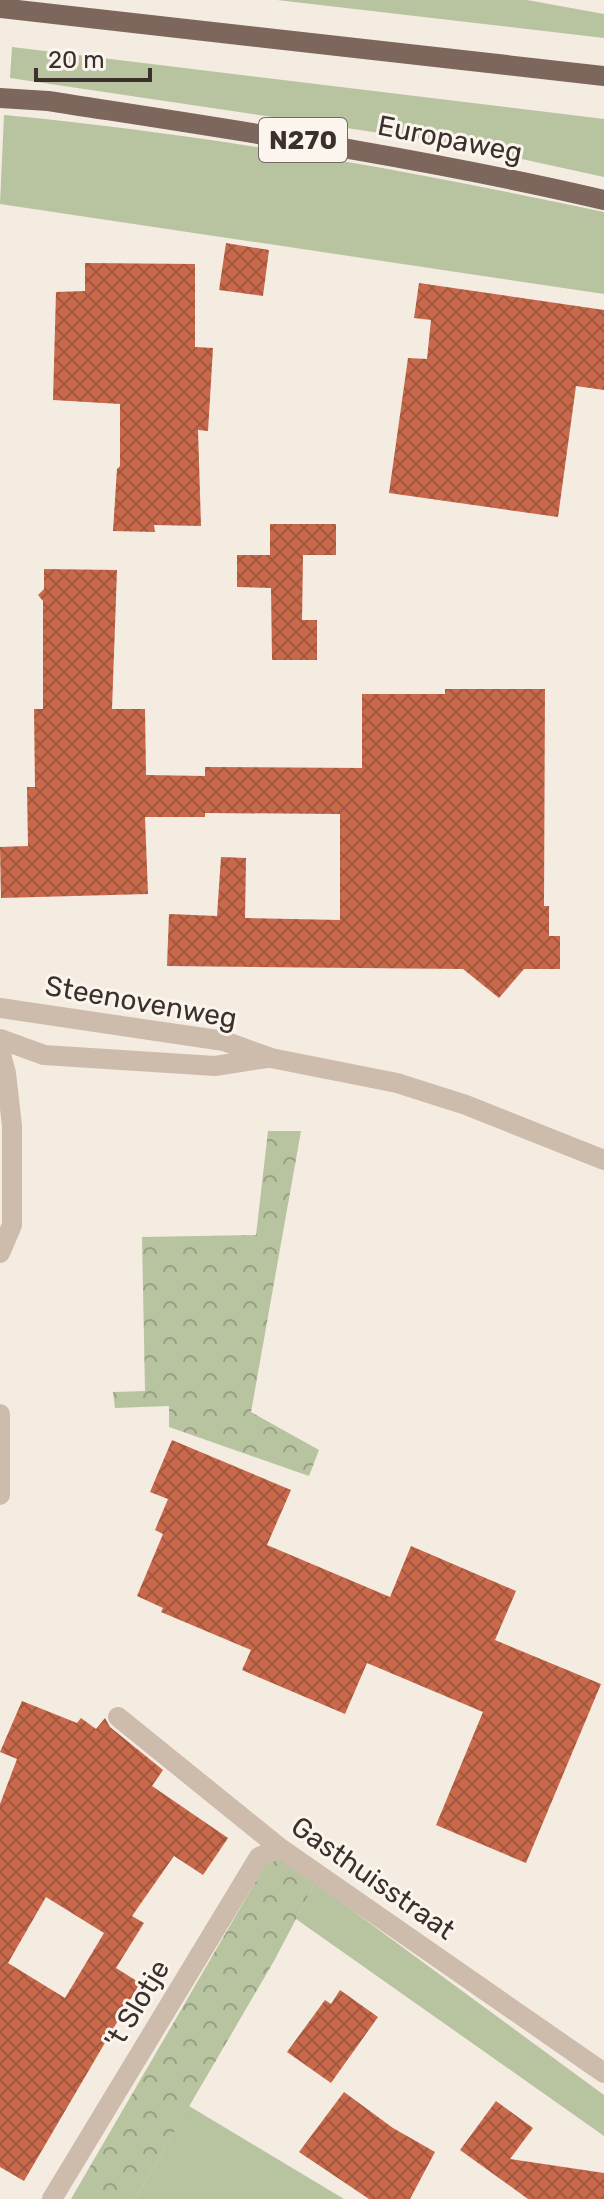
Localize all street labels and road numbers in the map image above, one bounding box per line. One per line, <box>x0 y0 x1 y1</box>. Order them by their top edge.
street label: Europaweg <box>375 109 525 169</box>
road number: N270 <box>259 118 347 162</box>
street label: Steenovenweg <box>43 969 239 1035</box>
street label: Gasthuisstraat <box>285 1809 461 1947</box>
street label: 't Slotje <box>98 1954 176 2054</box>

